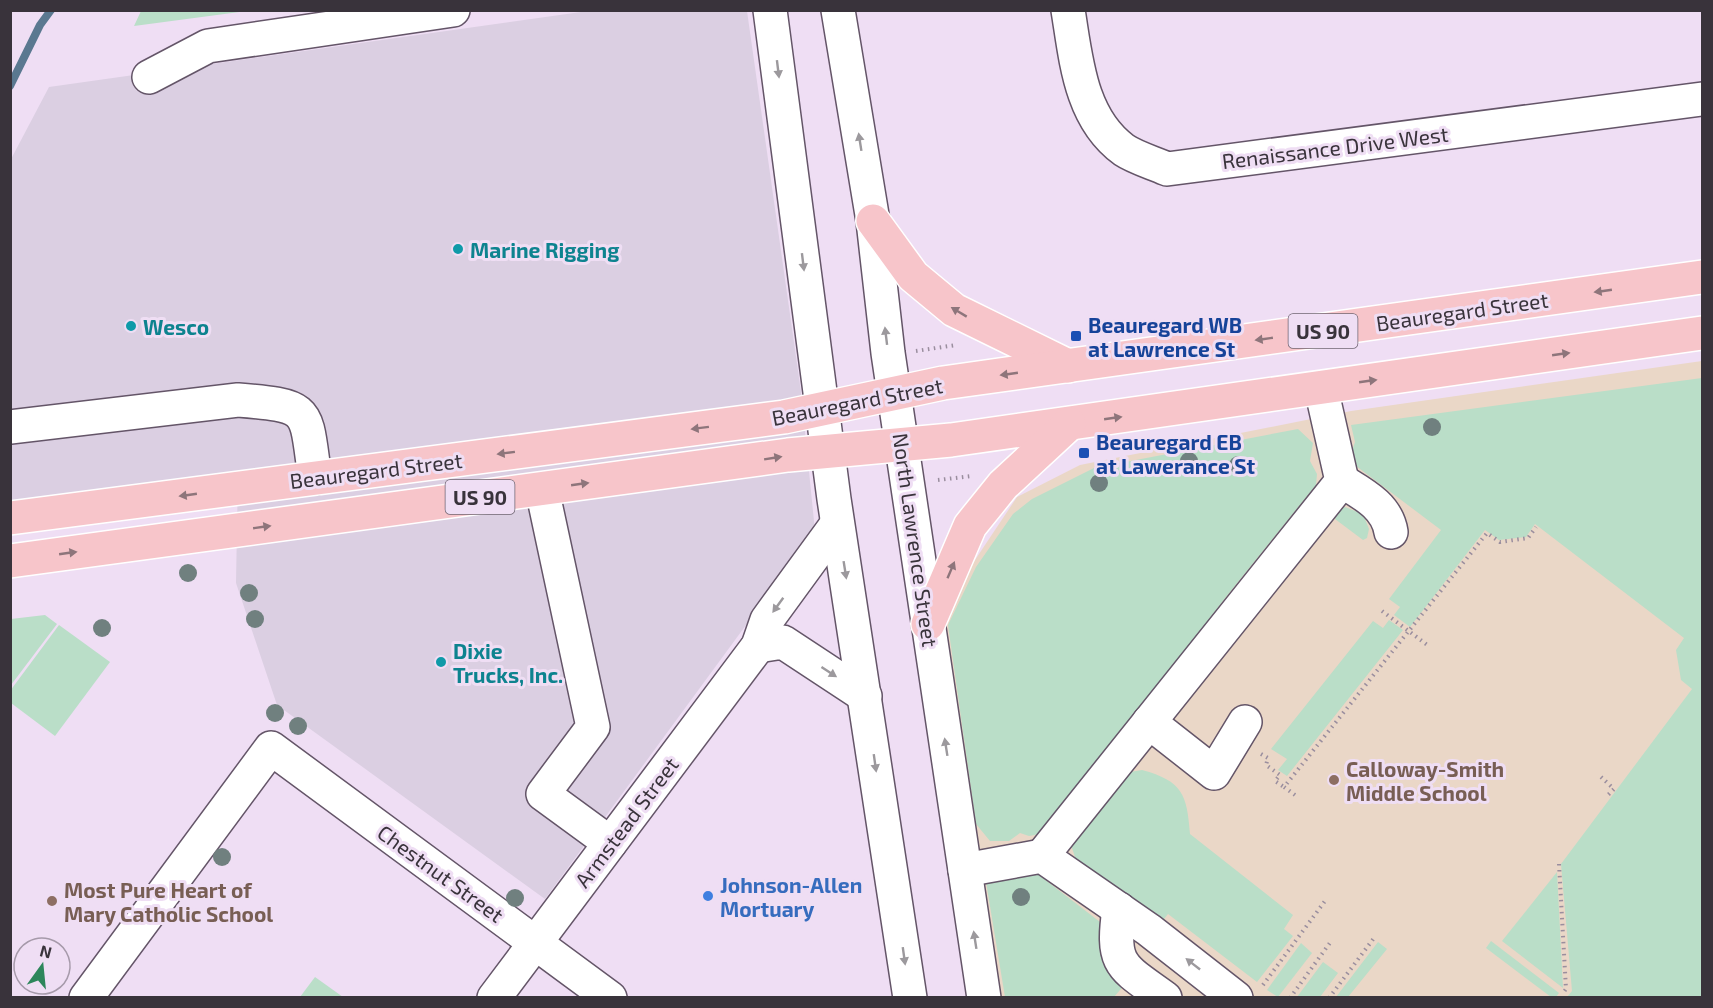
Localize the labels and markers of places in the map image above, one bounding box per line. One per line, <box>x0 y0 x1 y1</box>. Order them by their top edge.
place label: Marine Rigging <box>470 237 619 262</box>
marker: Marine Rigging <box>451 242 465 256</box>
place label: Beauregard WB at Lawrence St <box>1088 312 1242 361</box>
place label: Wesco <box>143 314 209 339</box>
marker: Wesco <box>124 319 138 333</box>
marker: Beauregard WB at Lawrence St <box>1069 329 1083 343</box>
place label: Beauregard EB at Lawerance St <box>1096 429 1256 478</box>
marker: Beauregard EB at Lawerance St <box>1077 446 1091 460</box>
place label: Dixie Trucks, Inc. <box>453 638 563 687</box>
marker: Dixie Trucks, Inc. <box>434 655 448 669</box>
place label: Calloway-Smith Middle School <box>1346 756 1504 805</box>
marker: Calloway-Smith Middle School <box>1327 773 1341 787</box>
place label: Johnson-Allen Mortuary <box>720 872 862 922</box>
place label: Most Pure Heart of Mary Catholic School <box>64 877 273 927</box>
marker: Johnson-Allen Mortuary <box>701 889 715 903</box>
marker: Most Pure Heart of Mary Catholic School <box>45 894 59 908</box>

